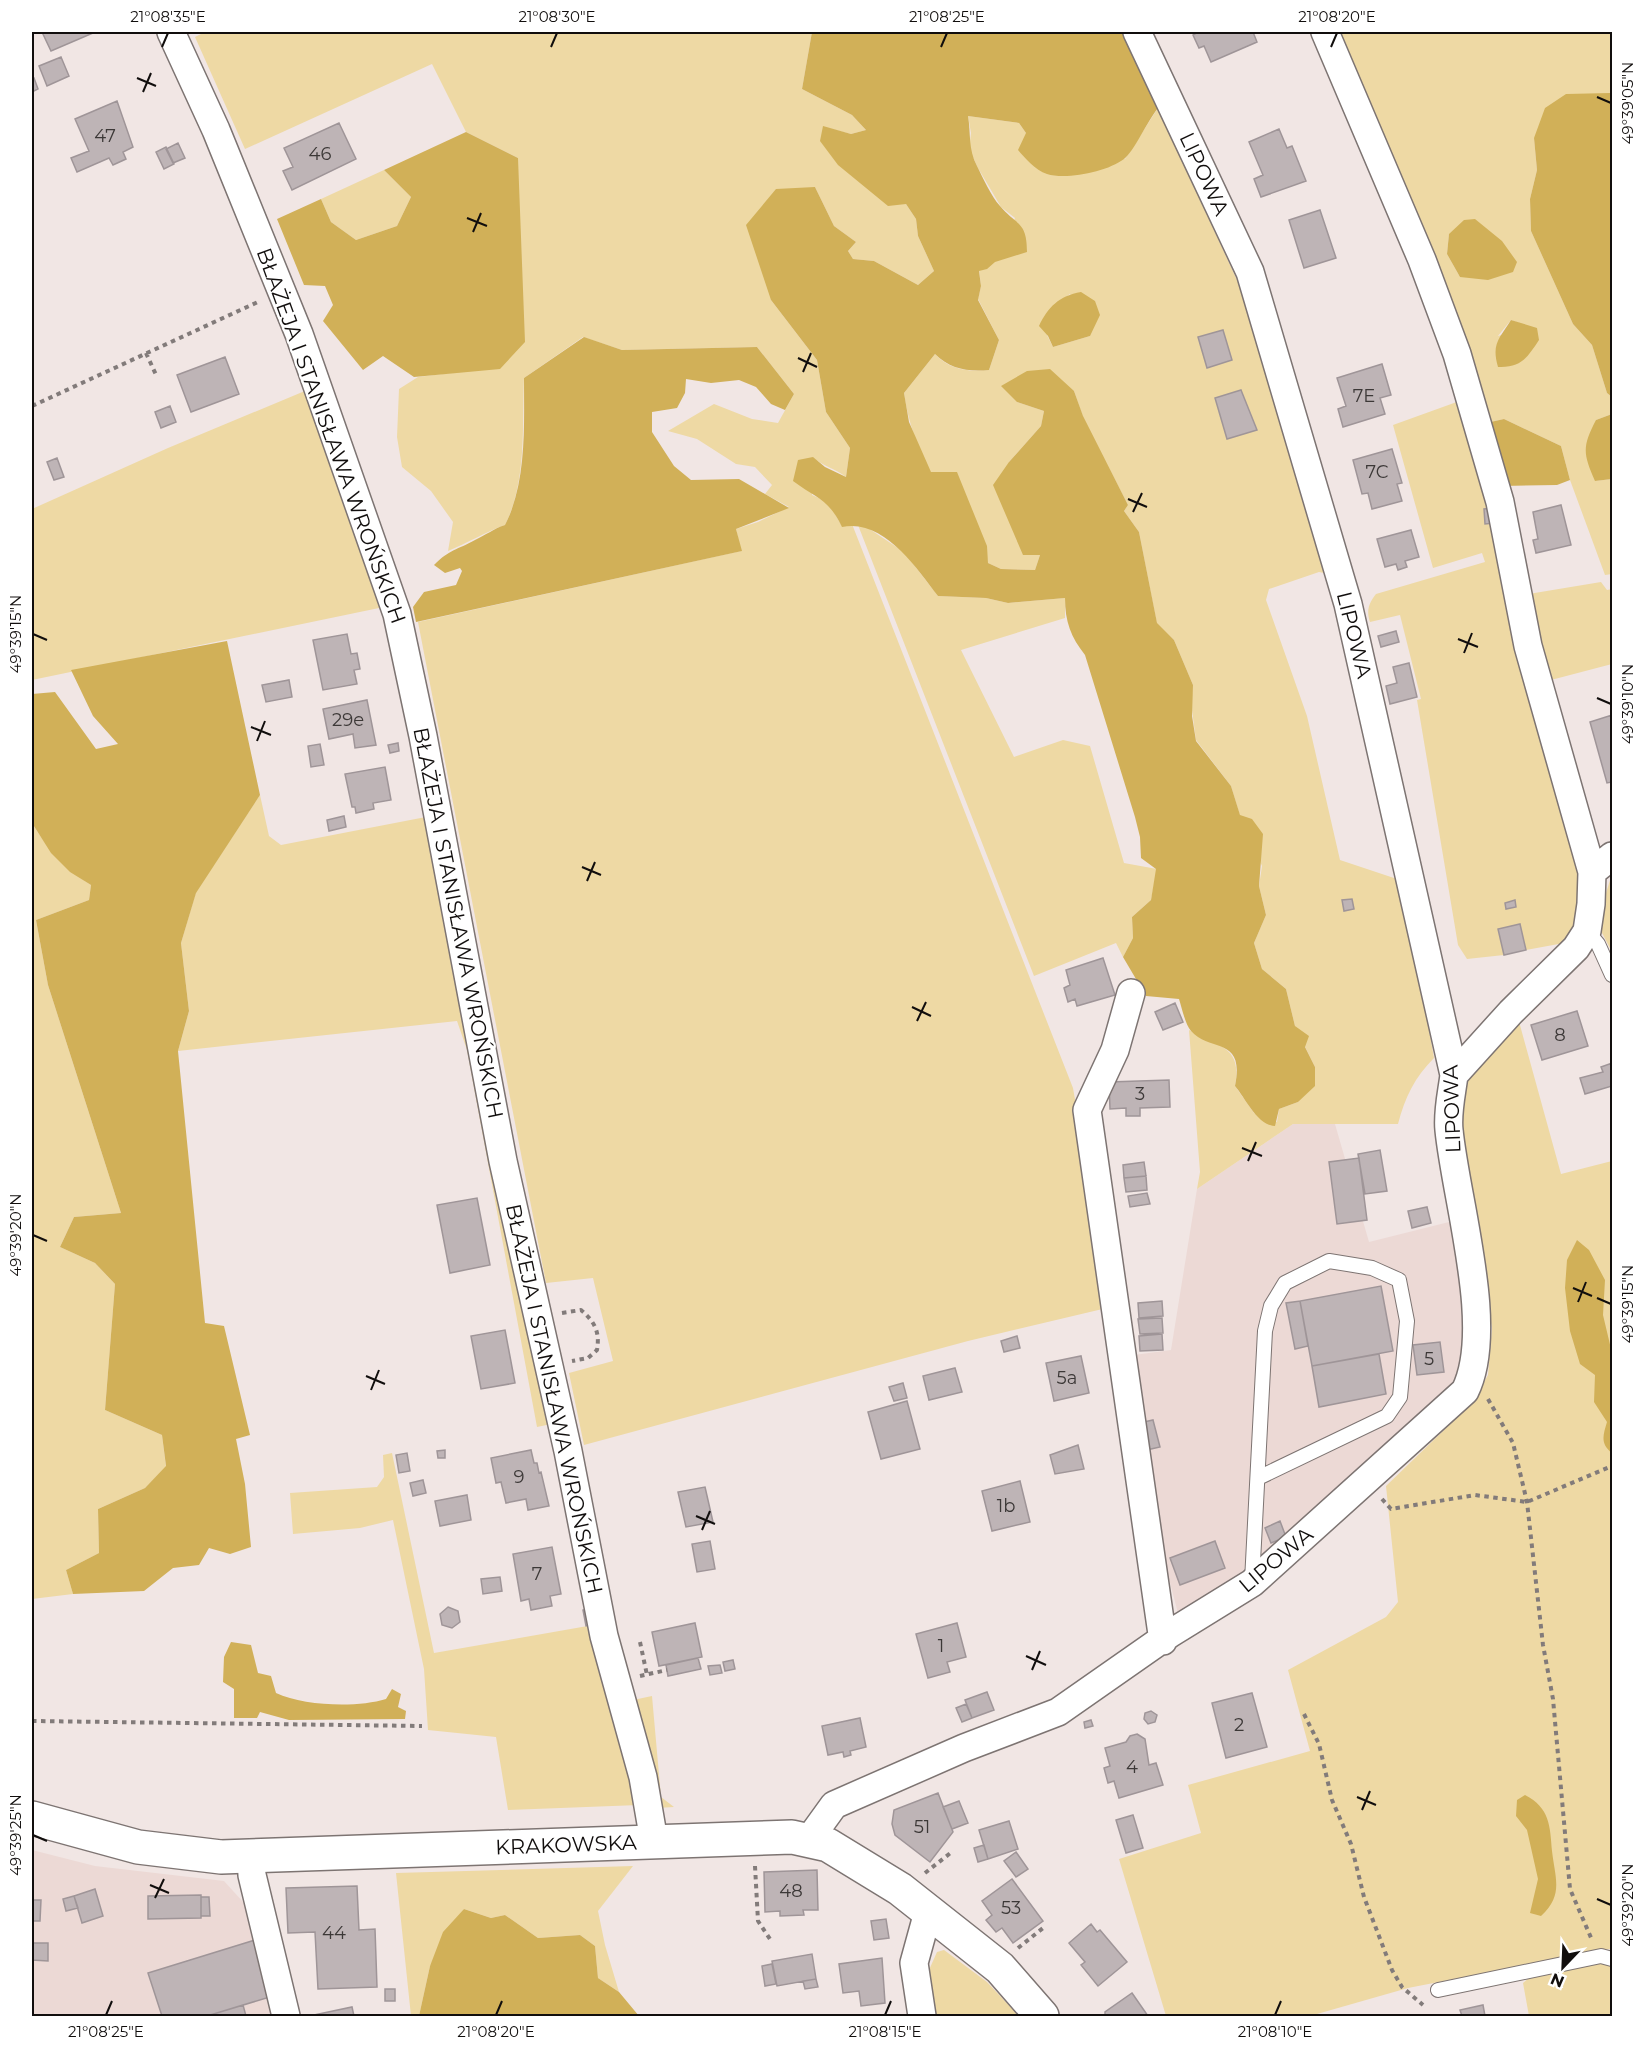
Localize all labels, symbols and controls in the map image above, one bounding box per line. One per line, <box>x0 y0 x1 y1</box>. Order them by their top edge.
text: 21°08'35"E <box>130 7 206 26</box>
text: 21°08'30"E <box>518 7 596 26</box>
text: 21°08'25"E <box>909 7 985 26</box>
text: 21°08'20"E <box>1298 7 1376 26</box>
text: 49°39'05"N <box>1618 62 1637 144</box>
house number: 47 <box>94 125 116 147</box>
street label: LIPOWA <box>1174 128 1235 220</box>
house number: 46 <box>309 143 331 165</box>
street label: BŁAŻEJA I STANISŁAWA WROŃSKICH <box>252 245 411 627</box>
house number: 7E <box>1353 385 1375 407</box>
house number: 7C <box>1365 461 1389 483</box>
street label: LIPOWA <box>1332 589 1378 682</box>
text: 49°39'15"N <box>6 595 25 673</box>
text: 49°39'10"N <box>1618 664 1637 744</box>
house number: 29e <box>332 709 364 731</box>
street label: BŁAŻEJA I STANISŁAWA WROŃSKICH <box>408 725 509 1121</box>
house number: 8 <box>1554 1024 1566 1046</box>
street label: LIPOWA <box>1437 1063 1466 1154</box>
house number: 3 <box>1135 1083 1145 1105</box>
text: 49°39'20"N <box>6 1194 25 1276</box>
street label: BŁAŻEJA I STANISŁAWA WROŃSKICH <box>501 1202 608 1596</box>
text: 49°39'15"N <box>1618 1265 1637 1343</box>
house number: 5 <box>1424 1348 1434 1370</box>
house number: 5a <box>1057 1367 1077 1389</box>
house number: 9 <box>514 1466 525 1488</box>
house number: 1b <box>997 1495 1015 1517</box>
street label: LIPOWA <box>1234 1521 1318 1598</box>
house number: 7 <box>532 1563 542 1585</box>
house number: 1 <box>938 1635 944 1657</box>
house number: 2 <box>1234 1714 1244 1736</box>
house number: 4 <box>1126 1756 1138 1778</box>
text: 49°39'25"N <box>6 1794 25 1876</box>
house number: 51 <box>914 1816 930 1838</box>
street label: KRAKOWSKA <box>495 1830 638 1859</box>
text: 49°39'20"N <box>1618 1864 1637 1946</box>
house number: 48 <box>779 1880 803 1902</box>
house number: 53 <box>1001 1897 1021 1919</box>
house number: 44 <box>322 1922 346 1944</box>
north arrow <box>1533 1937 1593 1997</box>
text: N <box>1548 1969 1567 1992</box>
text: 21°08'25"E <box>68 2022 144 2041</box>
text: 21°08'20"E <box>457 2022 535 2041</box>
text: 21°08'15"E <box>848 2022 922 2041</box>
text: 21°08'10"E <box>1238 2022 1312 2041</box>

